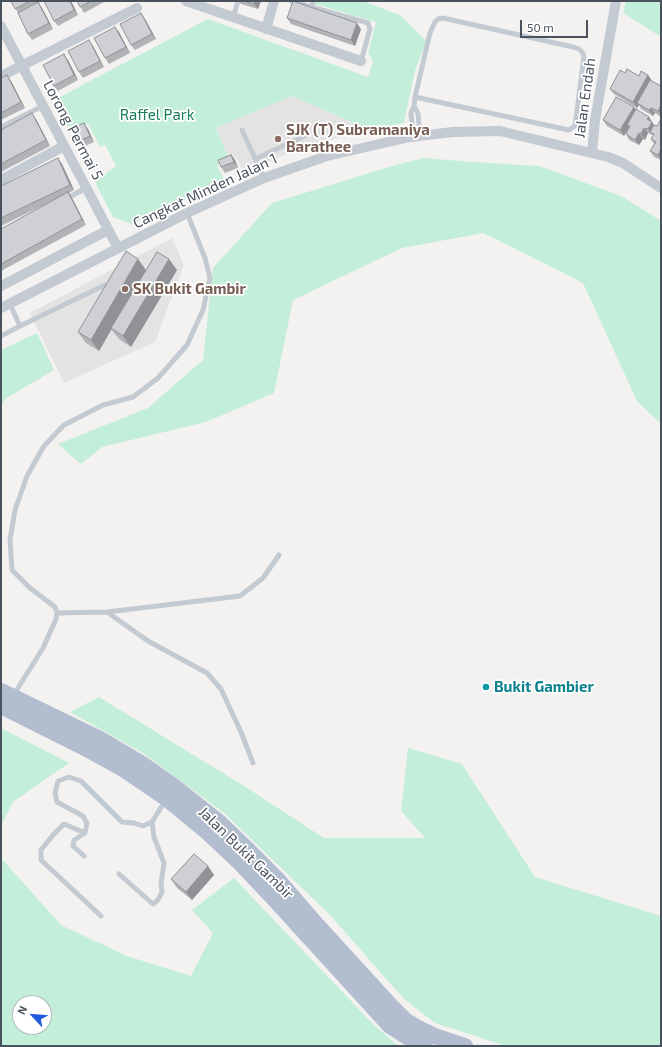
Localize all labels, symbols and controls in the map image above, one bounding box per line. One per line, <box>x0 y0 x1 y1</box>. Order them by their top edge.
scale bar <box>522 12 590 38</box>
text: 50 m <box>527 20 554 34</box>
street label: Jalan Endah <box>570 57 600 139</box>
street label: Lorong Permai 5 <box>39 77 107 183</box>
park label: Raffel Park <box>120 106 194 124</box>
place label: SJK (T) Subramaniya Barathee <box>286 121 430 156</box>
marker: SJK (T) Subramaniya Barathee <box>273 134 283 144</box>
street label: Cangkat Minden Jalan 1 <box>130 150 280 232</box>
place label: SK Bukit Gambir <box>133 280 246 298</box>
marker: SK Bukit Gambir <box>120 284 130 294</box>
place label: Bukit Gambier <box>494 678 594 696</box>
marker: Bukit Gambier <box>481 682 491 692</box>
street label: Jalan Bukit Gambir <box>195 803 297 903</box>
north arrow <box>12 995 52 1035</box>
text: N <box>14 1004 29 1016</box>

